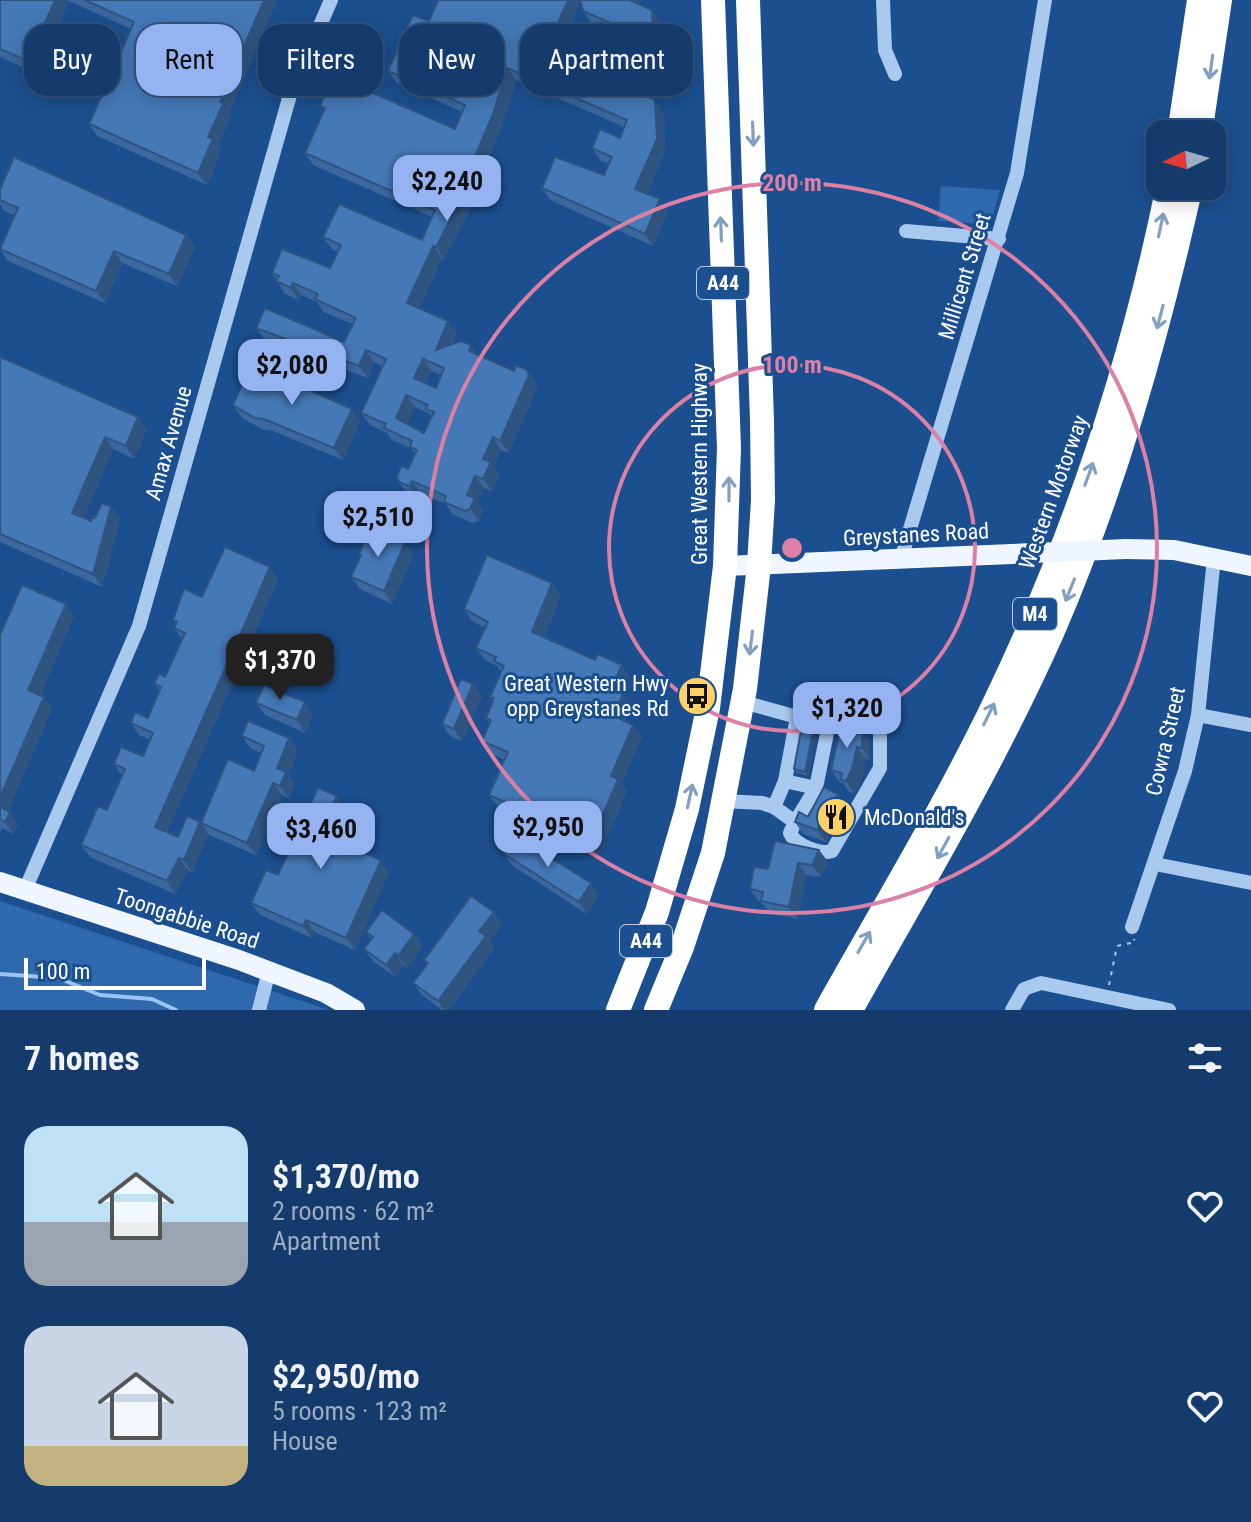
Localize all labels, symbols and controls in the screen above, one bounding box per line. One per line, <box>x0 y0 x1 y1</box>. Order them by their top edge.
chip: Buy <box>24 24 120 96</box>
chip: Rent <box>136 24 242 96</box>
chip: Filters <box>258 24 383 96</box>
chip: New <box>399 24 504 96</box>
chip: Apartment <box>520 24 693 96</box>
one-way arrow <box>1203 54 1218 79</box>
one-way arrow <box>745 120 760 147</box>
north arrow <box>1146 120 1226 200</box>
map controls <box>1146 120 1226 200</box>
pin: $2,240 <box>382 155 512 223</box>
text: $2,240 <box>411 166 483 196</box>
text: 200 m <box>762 169 822 197</box>
street label: Millicent Street <box>933 210 996 342</box>
one-way arrow <box>1154 212 1169 238</box>
one-way arrow <box>714 216 729 243</box>
road number: A44 <box>697 267 749 299</box>
one-way arrow <box>1152 303 1167 329</box>
pin: $2,080 <box>227 339 357 407</box>
text: $2,080 <box>256 350 328 380</box>
text: 100 m <box>762 351 822 379</box>
street label: Great Western Highway <box>687 363 712 565</box>
street label: Amax Avenue <box>140 383 197 503</box>
street label: Western Motorway <box>1014 412 1093 572</box>
one-way arrow <box>1082 462 1097 487</box>
one-way arrow <box>721 476 737 503</box>
pin: $2,510 <box>313 491 443 559</box>
text: $2,510 <box>342 502 414 532</box>
street label: Greystanes Road <box>842 518 990 551</box>
centre of rings <box>778 534 806 562</box>
one-way arrow <box>1062 577 1076 602</box>
road number: M4 <box>1013 598 1057 630</box>
one-way arrow <box>743 629 758 655</box>
pin: $1,370 <box>215 634 345 702</box>
text: $1,370 <box>244 645 316 675</box>
place label: Great Western Hwy opp Greystanes Rd <box>504 671 669 721</box>
bus stop icon: Great Western Hwy opp Greystanes Rd <box>676 675 718 717</box>
pin: $1,320 <box>782 682 912 750</box>
street label: Cowra Street <box>1141 684 1190 798</box>
text: $1,320 <box>811 693 883 723</box>
one-way arrow <box>982 703 998 727</box>
one-way arrow <box>683 783 698 809</box>
restaurant icon: McDonald's <box>815 796 857 838</box>
pin: $2,950 <box>483 801 613 869</box>
pin: $3,460 <box>256 803 386 871</box>
place label: McDonald's <box>864 805 965 830</box>
text: $2,950 <box>512 812 584 842</box>
text: $3,460 <box>285 814 357 844</box>
one-way arrow <box>935 836 951 859</box>
street label: Toongabbie Road <box>111 883 262 954</box>
road number: A44 <box>620 925 672 957</box>
one-way arrow <box>856 931 872 954</box>
scale bar <box>24 954 206 990</box>
text: 100 m <box>36 959 90 984</box>
icon: filters <box>1183 1036 1227 1080</box>
text: 7 homes <box>24 1038 140 1078</box>
text: $1,370/mo <box>272 1156 420 1196</box>
icon: home <box>88 1158 184 1254</box>
icon: heart <box>1183 1184 1227 1228</box>
text: 2 rooms · 62 m² <box>272 1196 434 1226</box>
text: Apartment <box>272 1226 381 1256</box>
text: $2,950/mo <box>272 1356 420 1396</box>
icon: home <box>88 1358 184 1454</box>
icon: heart <box>1183 1384 1227 1428</box>
text: 5 rooms · 123 m² <box>272 1396 447 1426</box>
text: House <box>272 1426 338 1456</box>

